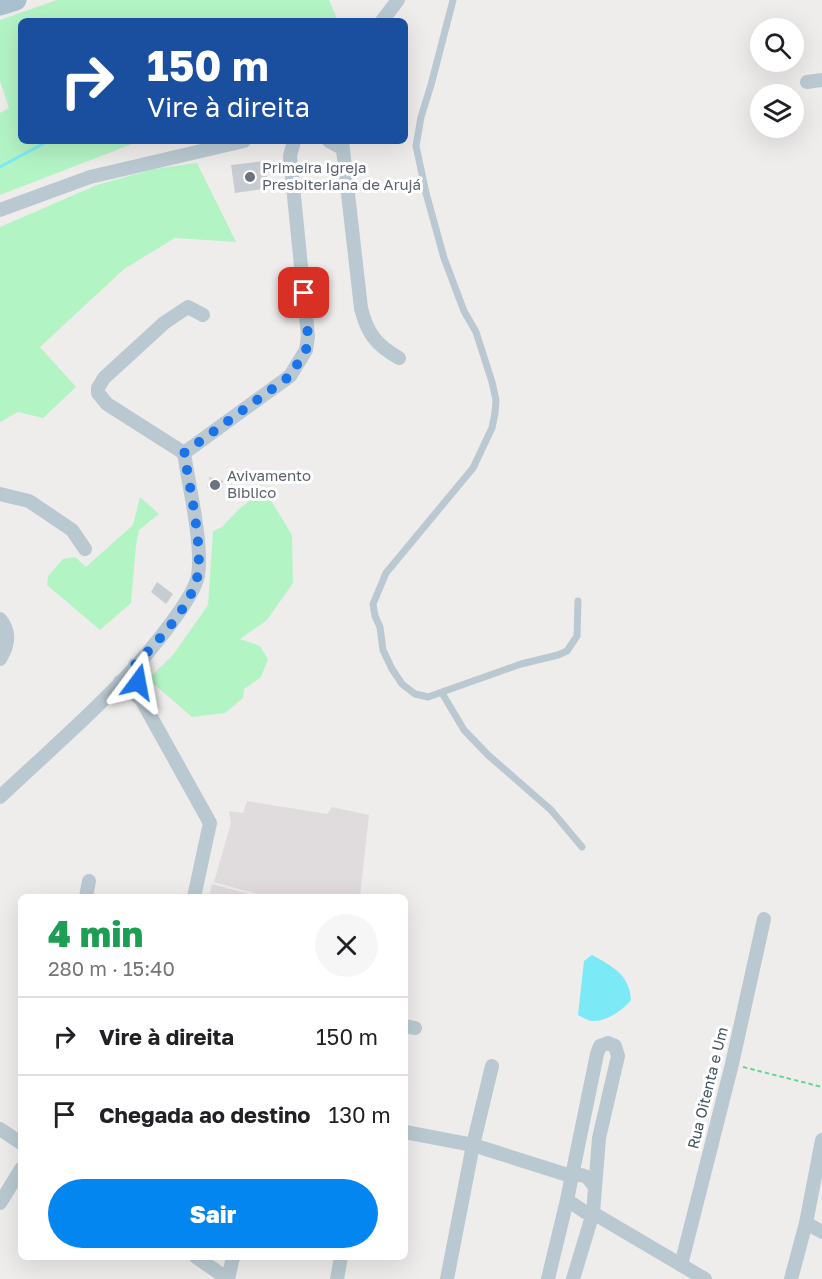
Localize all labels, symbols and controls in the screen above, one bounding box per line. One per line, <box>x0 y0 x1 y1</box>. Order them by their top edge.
map controls <box>750 18 804 138</box>
button: search <box>750 18 804 72</box>
text: 150 m <box>147 40 269 90</box>
icon: right <box>48 42 126 120</box>
button: layers <box>750 84 804 138</box>
text: Vire à direita <box>147 91 310 123</box>
place label: Primeira Igreja Presbiteriana de Arujá <box>262 158 421 193</box>
marker: Primeira Igreja Presbiteriana de Arujá <box>243 170 257 184</box>
pin <box>278 267 329 318</box>
icon: arrive <box>287 276 320 309</box>
place label: Avivamento Biblico <box>227 466 311 501</box>
marker: Avivamento Biblico <box>208 478 222 492</box>
position arrow <box>106 650 170 714</box>
text: 4 min <box>48 912 143 955</box>
button: close <box>315 914 378 977</box>
text: 280 m · 15:40 <box>48 956 175 980</box>
icon: right <box>48 1020 81 1053</box>
text: Vire à direita <box>99 1023 234 1050</box>
text: 150 m <box>316 1023 378 1050</box>
street label: Rua Oitenta e Um <box>683 1025 731 1151</box>
icon: arrive <box>48 1098 81 1131</box>
text: Chegada ao destino <box>99 1101 311 1128</box>
text: 130 m <box>329 1101 391 1128</box>
button: Sair <box>48 1179 378 1248</box>

